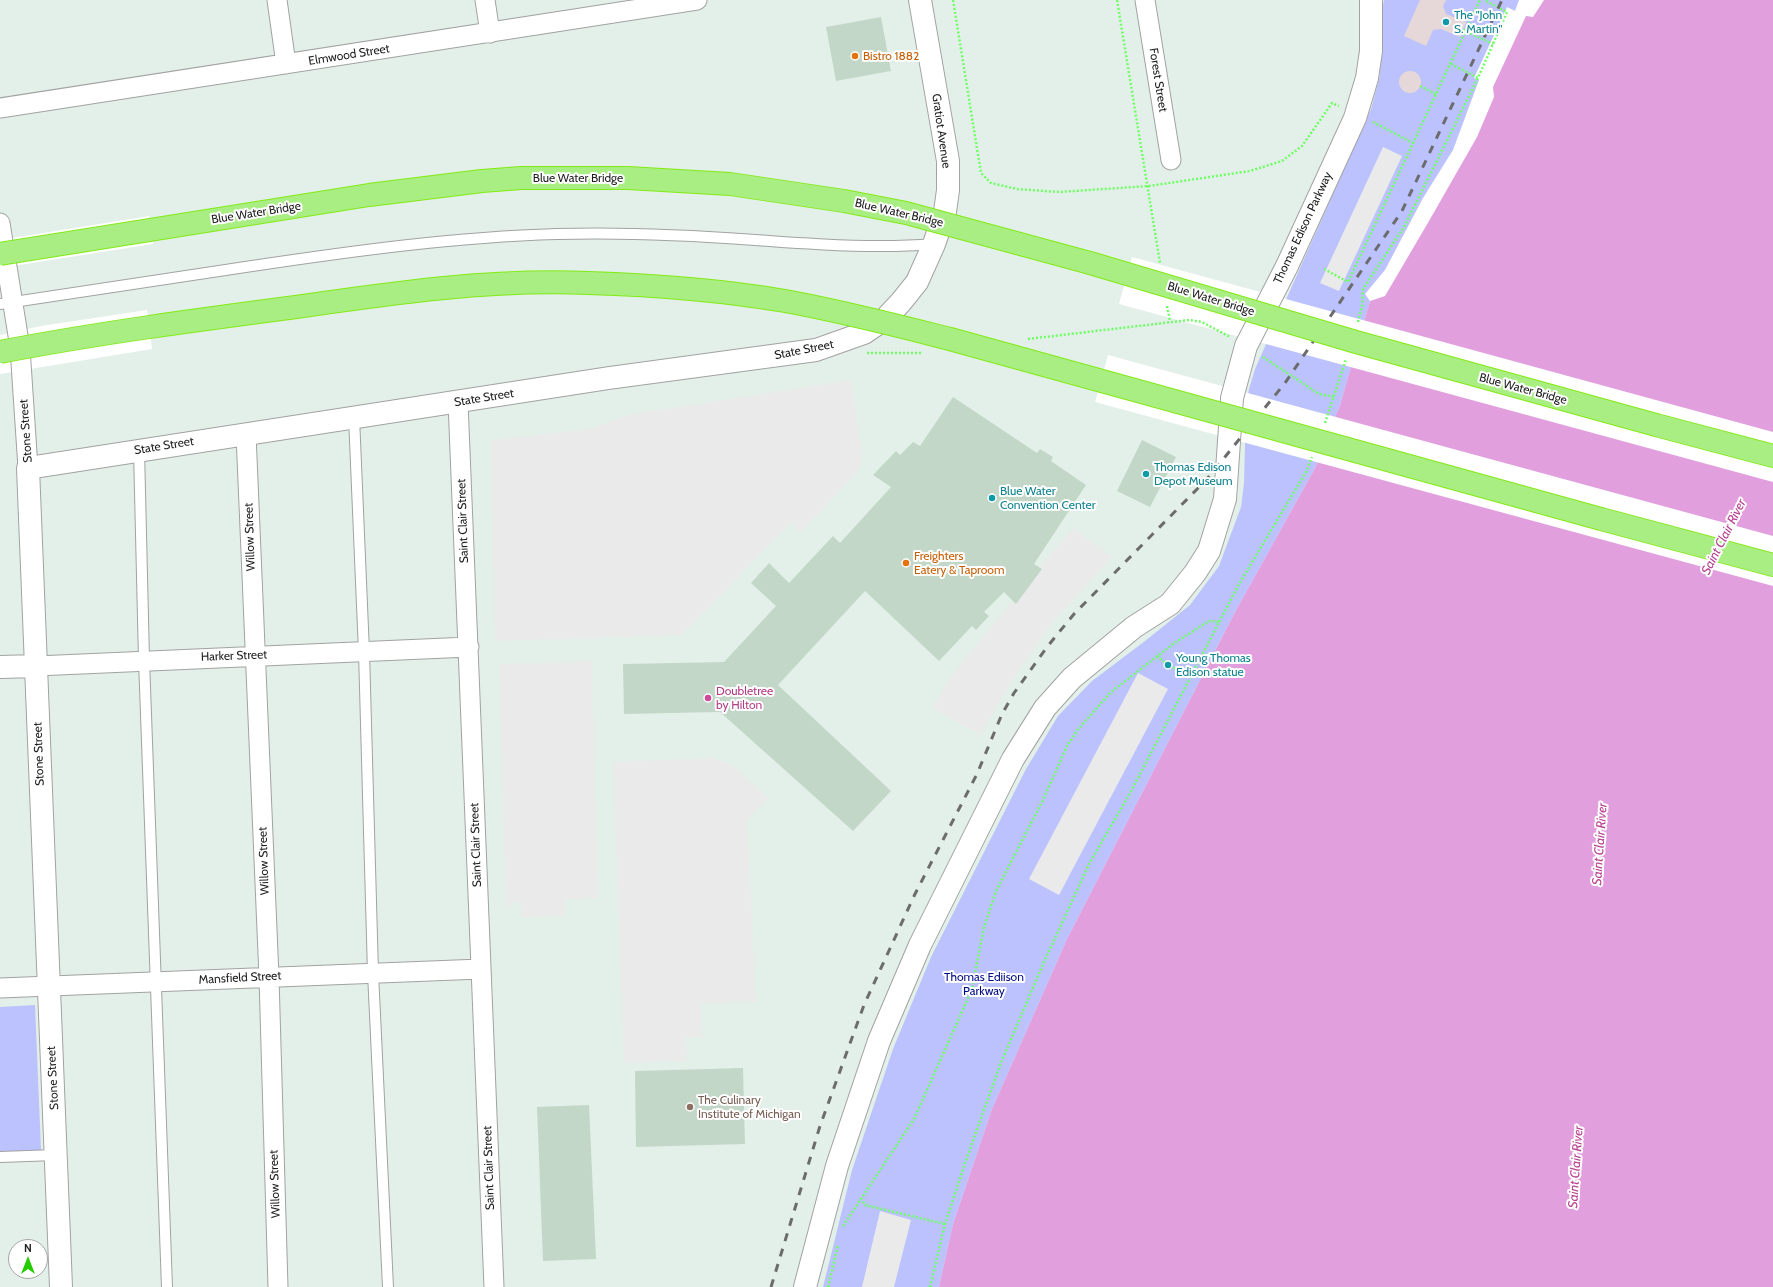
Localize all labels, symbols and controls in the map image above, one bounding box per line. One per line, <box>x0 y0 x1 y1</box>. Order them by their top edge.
place label: The "John S. Martin" <box>1454 8 1502 36</box>
marker: The "John S. Martin" <box>1441 17 1451 27</box>
street label: Elmwood Street <box>307 41 391 69</box>
street label: Forest Street <box>1146 47 1170 113</box>
place label: Bistro 1882 <box>863 49 919 63</box>
marker: Bistro 1882 <box>850 51 860 61</box>
street label: Gratiot Avenue <box>929 93 953 169</box>
street label: Thomas Edison Parkway <box>1271 170 1335 286</box>
street label: Blue Water Bridge <box>533 171 623 185</box>
street label: Blue Water Bridge <box>853 196 945 230</box>
street label: Blue Water Bridge <box>210 199 302 227</box>
street label: Blue Water Bridge <box>1166 279 1256 319</box>
street label: State Street <box>773 337 835 363</box>
street label: Blue Water Bridge <box>1477 370 1569 408</box>
street label: State Street <box>453 386 515 410</box>
street label: Stone Street <box>17 399 35 463</box>
street label: State Street <box>133 434 195 458</box>
place label: Thomas Edison Depot Museum <box>1154 460 1233 488</box>
marker: Thomas Edison Depot Museum <box>1141 469 1151 479</box>
street label: Saint Clair Street <box>454 479 472 563</box>
place label: Blue Water Convention Center <box>1000 484 1095 512</box>
marker: Blue Water Convention Center <box>987 493 997 503</box>
water label: Saint Clair River <box>1698 497 1750 577</box>
street label: Willow Street <box>242 503 258 571</box>
place label: Freighters Eatery & Taproom <box>914 549 1004 577</box>
marker: Freighters Eatery & Taproom <box>901 558 911 568</box>
street label: Harker Street <box>201 648 267 664</box>
place label: Young Thomas Edison statue <box>1176 651 1251 679</box>
marker: Young Thomas Edison statue <box>1163 660 1173 670</box>
place label: Doubletree by Hilton <box>716 684 773 712</box>
marker: Doubletree by Hilton <box>703 693 713 703</box>
street label: Stone Street <box>31 722 47 786</box>
water label: Saint Clair River <box>1589 802 1611 886</box>
street label: Saint Clair Street <box>467 803 485 887</box>
street label: Willow Street <box>256 827 272 895</box>
street label: Mansfield Street <box>198 969 282 987</box>
park label: Thomas Ediison Parkway <box>944 970 1024 998</box>
street label: Stone Street <box>44 1046 62 1110</box>
place label: The Culinary Institute of Michigan <box>698 1093 801 1121</box>
marker: The Culinary Institute of Michigan <box>685 1102 695 1112</box>
water label: Saint Clair River <box>1565 1125 1587 1209</box>
street label: Saint Clair Street <box>480 1126 498 1210</box>
street label: Willow Street <box>267 1150 283 1218</box>
north arrow <box>8 1239 48 1279</box>
text: N <box>24 1241 32 1255</box>

